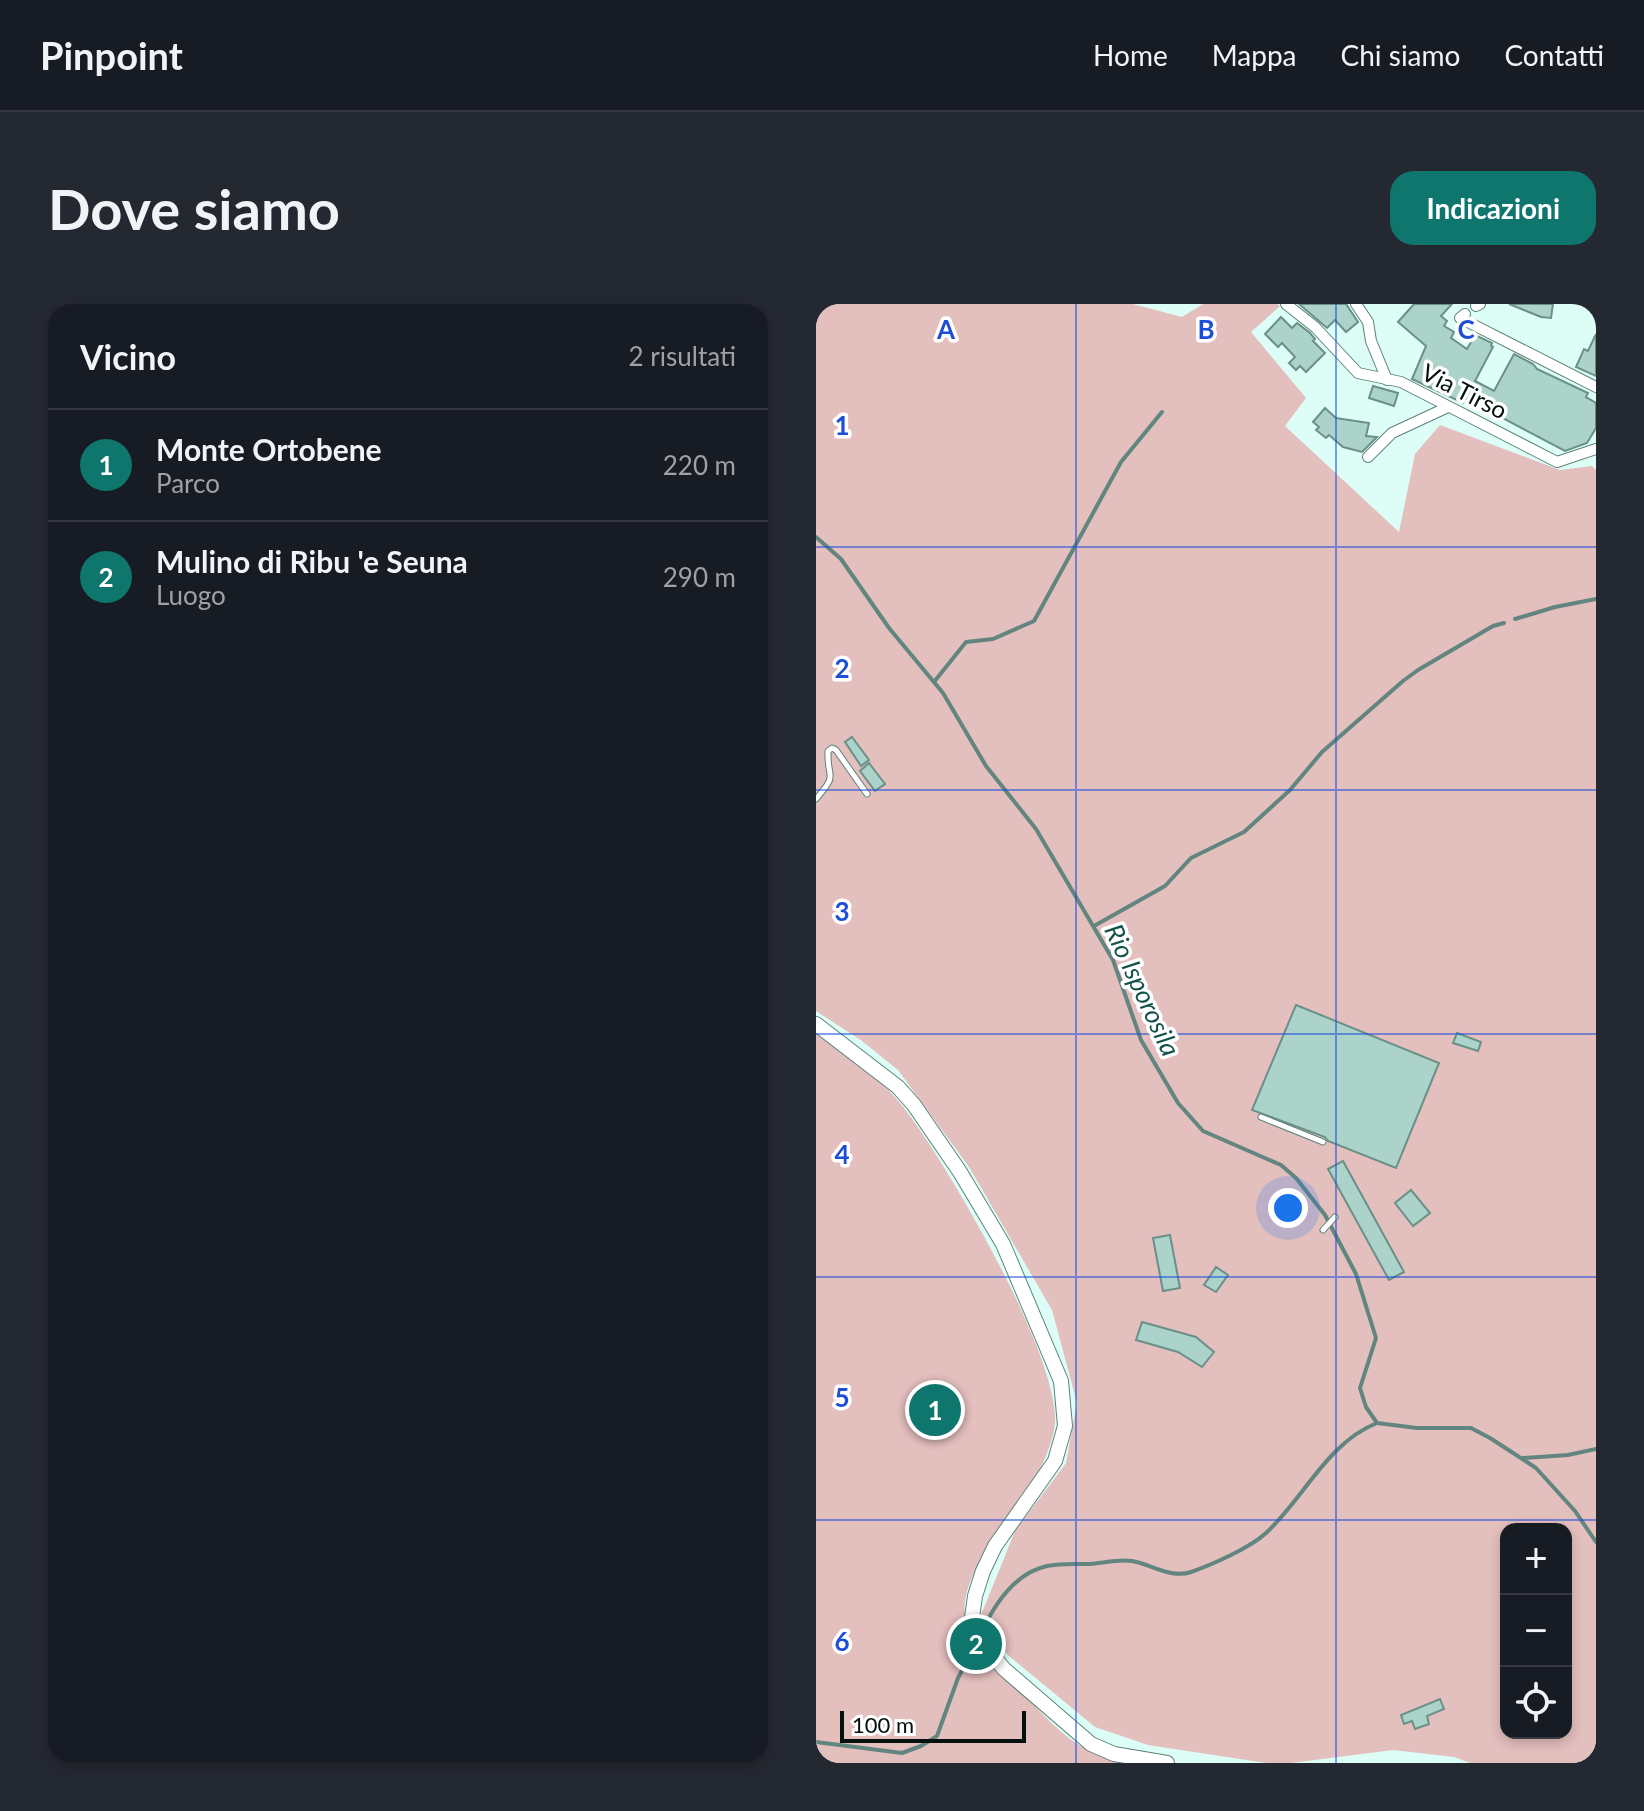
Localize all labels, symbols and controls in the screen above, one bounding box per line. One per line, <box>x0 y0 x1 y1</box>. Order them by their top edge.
text: Pinpoint <box>40 32 183 78</box>
text: Home <box>1093 38 1168 72</box>
text: Mappa <box>1212 38 1297 72</box>
text: Chi siamo <box>1341 38 1460 72</box>
text: Contatti <box>1504 38 1604 72</box>
button: Indicazioni <box>1390 171 1596 245</box>
text: Dove siamo <box>48 175 340 242</box>
text: A <box>936 313 956 345</box>
text: B <box>1197 313 1215 345</box>
text: C <box>1457 313 1475 345</box>
text: Vicino <box>80 336 176 377</box>
text: 2 risultati <box>629 340 736 372</box>
street label: Via Tirso <box>1417 357 1512 424</box>
text: 1 <box>834 409 850 441</box>
text: Monte Ortobene <box>156 431 382 467</box>
text: 1 <box>98 449 114 481</box>
text: 220 m <box>663 449 736 481</box>
text: Parco <box>156 467 220 499</box>
text: Mulino di Ribu 'e Seuna <box>156 543 468 579</box>
text: 2 <box>98 561 114 593</box>
text: 290 m <box>663 561 736 593</box>
text: Luogo <box>156 579 226 611</box>
text: 2 <box>834 652 850 684</box>
text: 3 <box>834 895 850 927</box>
water label: Rio Isporosila <box>1098 918 1187 1061</box>
text: 4 <box>834 1138 850 1170</box>
your location <box>1268 1188 1308 1228</box>
pin: 1 <box>909 1380 961 1440</box>
text: 5 <box>834 1381 850 1413</box>
map controls <box>1500 1523 1572 1739</box>
button: + <box>1500 1523 1572 1595</box>
button: − <box>1500 1595 1572 1667</box>
pin: 2 <box>950 1614 1002 1674</box>
text: 6 <box>834 1625 850 1657</box>
button: locate <box>1500 1667 1572 1739</box>
scale bar <box>840 1707 1026 1743</box>
text: 100 m <box>852 1711 914 1738</box>

